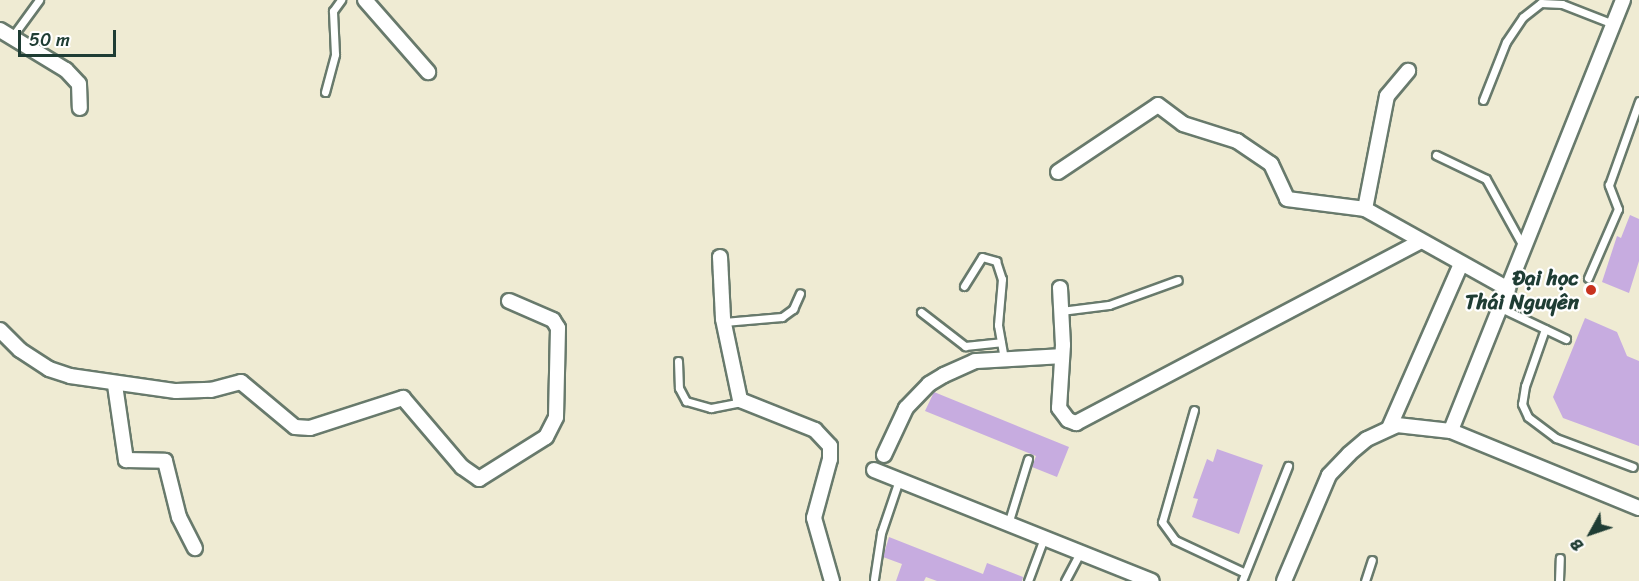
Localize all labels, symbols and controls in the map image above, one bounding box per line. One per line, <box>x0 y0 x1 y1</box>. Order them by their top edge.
scale bar <box>21 18 118 56</box>
text: 50 m <box>29 24 70 56</box>
place label: Đại học Thái Nguyên <box>1465 265 1579 315</box>
marker: Đại học Thái Nguyên <box>1584 283 1598 297</box>
north arrow <box>1561 503 1621 563</box>
text: B <box>1562 532 1591 558</box>

